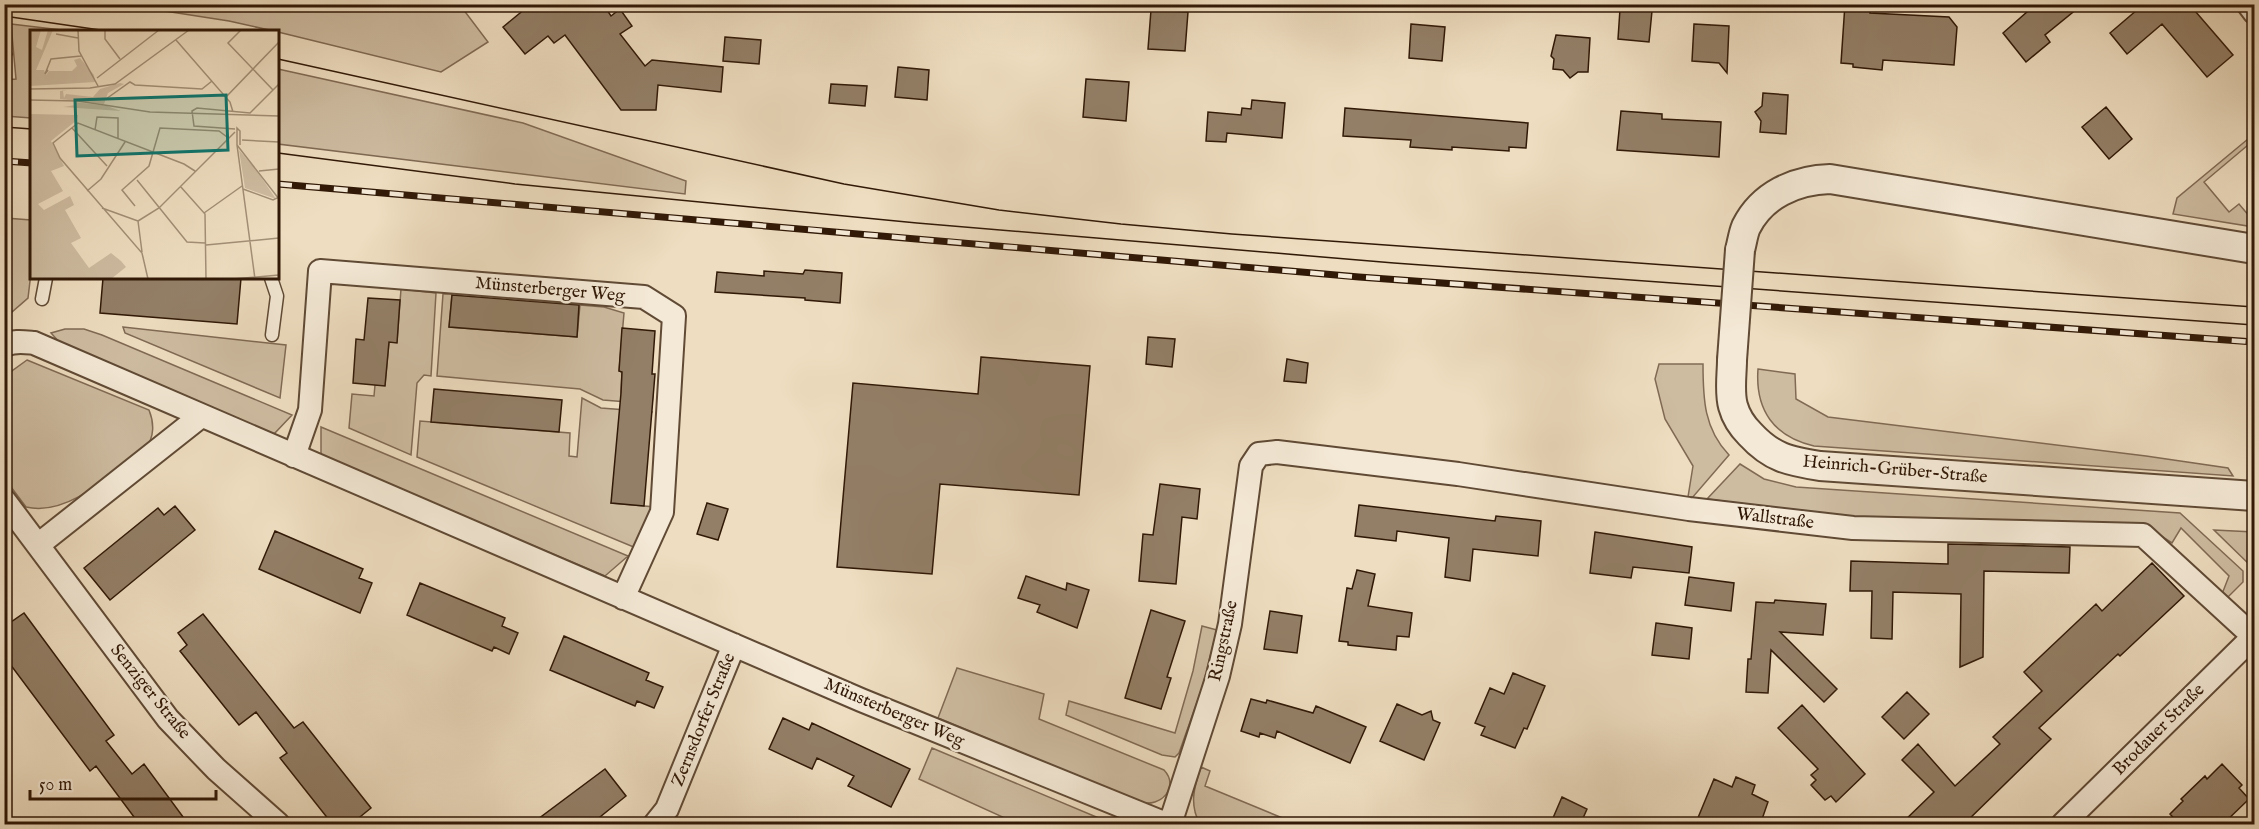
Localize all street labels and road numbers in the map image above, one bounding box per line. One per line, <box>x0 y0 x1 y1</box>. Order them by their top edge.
street label: Münsterberger Weg <box>474 272 626 308</box>
street label: Heinrich-Grüber-Straße <box>1802 450 1988 490</box>
street label: Wallstraße <box>1735 503 1815 535</box>
street label: Ringstraße <box>1204 598 1244 684</box>
street label: Senziger Straße <box>105 640 195 744</box>
street label: Zernsdorfer Straße <box>667 650 741 790</box>
street label: Münsterberger Weg <box>820 673 968 753</box>
street label: Brodauer Straße <box>2108 679 2210 781</box>

